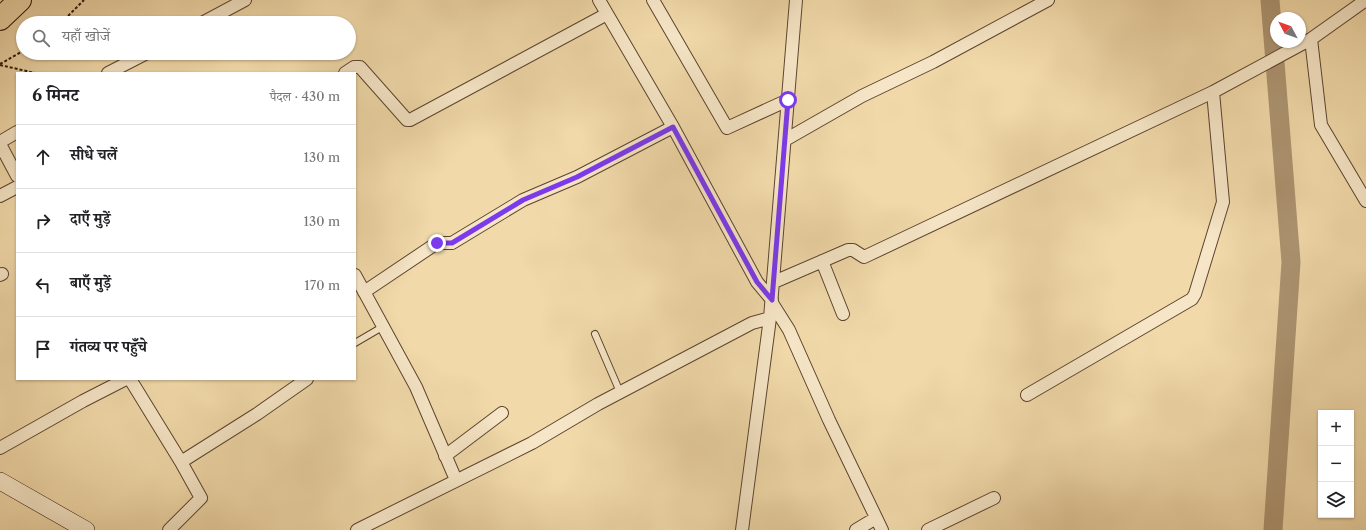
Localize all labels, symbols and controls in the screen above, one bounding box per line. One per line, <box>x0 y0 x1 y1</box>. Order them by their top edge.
north arrow <box>1270 12 1306 48</box>
search box <box>16 16 356 60</box>
text: यहाँ खोजें <box>62 26 110 45</box>
icon: search <box>30 27 52 49</box>
text: 6 मिनट <box>32 85 79 105</box>
text: पैदल · 430 m <box>270 88 340 104</box>
route start <box>779 91 797 109</box>
text: सीधे चलें <box>70 145 117 164</box>
icon: ahead <box>32 146 54 168</box>
text: 130 m <box>304 149 340 165</box>
text: दाएँ मुड़ें <box>70 209 110 228</box>
icon: right <box>32 210 54 232</box>
text: 130 m <box>304 213 340 229</box>
route end <box>428 234 446 252</box>
text: बाएँ मुड़ें <box>70 273 111 292</box>
icon: left <box>32 274 54 296</box>
text: 170 m <box>304 277 340 293</box>
text: गंतव्य पर पहुँचे <box>70 337 147 356</box>
icon: arrive <box>32 338 54 360</box>
map controls <box>1318 410 1354 518</box>
button: + <box>1318 410 1354 446</box>
button: − <box>1318 446 1354 482</box>
button: layers <box>1318 482 1354 518</box>

